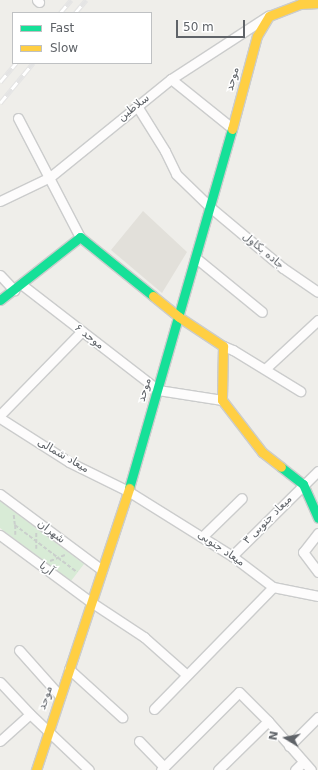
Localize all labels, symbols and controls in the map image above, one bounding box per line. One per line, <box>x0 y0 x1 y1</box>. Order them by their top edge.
legend <box>12 12 152 64</box>
scale bar <box>178 12 247 38</box>
text: 50 m <box>183 20 214 34</box>
text: Fast <box>50 21 74 35</box>
text: Slow <box>50 41 78 55</box>
street label: موحد <box>223 66 243 92</box>
street label: سلاطین <box>116 92 152 124</box>
street label: جاده بکاول <box>240 230 286 272</box>
street label: موحد ۶ <box>72 321 106 353</box>
street label: موحد <box>135 377 155 403</box>
street label: میعاد شمالی <box>35 436 91 476</box>
street label: میعاد جنوبی ۳ <box>241 493 295 547</box>
street label: شهران <box>34 517 68 547</box>
street label: میعاد جنوبی <box>195 528 247 570</box>
street label: آریا <box>36 559 56 579</box>
street label: موحد <box>36 684 56 712</box>
north arrow <box>266 718 306 758</box>
text: N <box>266 730 281 741</box>

